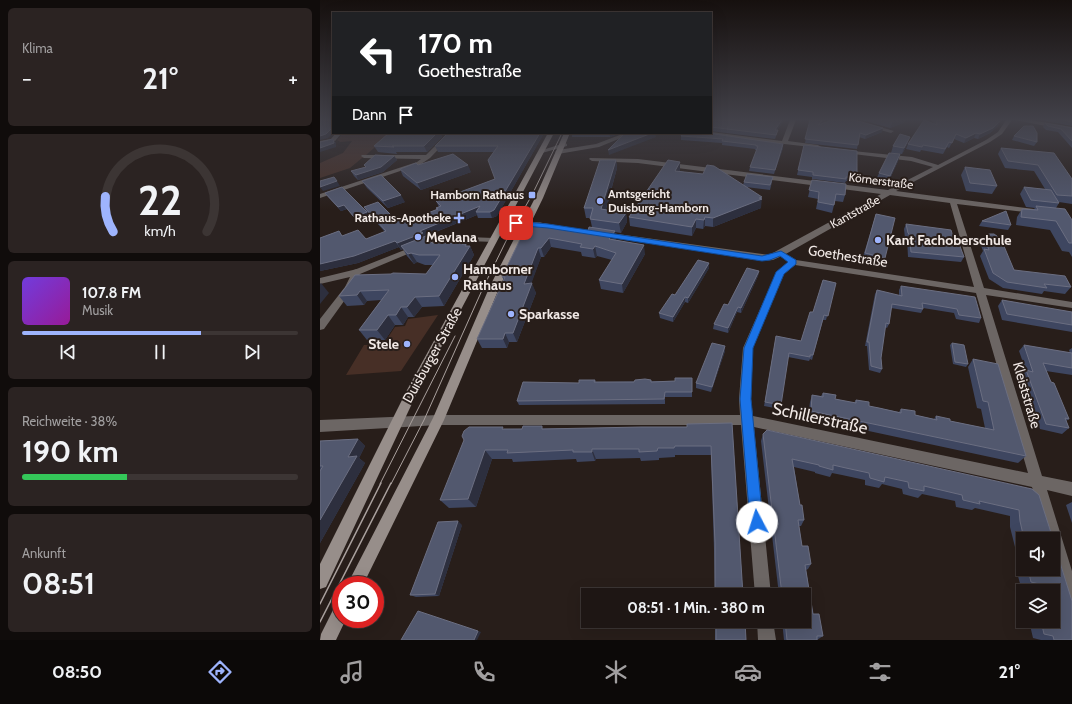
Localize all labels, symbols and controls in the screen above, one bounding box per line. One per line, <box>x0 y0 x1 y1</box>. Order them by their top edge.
text: 170 m <box>418 26 493 60</box>
icon: left <box>352 28 404 80</box>
text: Klima <box>22 40 53 56</box>
text: 21° <box>142 60 178 97</box>
text: Goethestraße <box>418 60 521 82</box>
text: − <box>22 65 32 92</box>
text: + <box>288 65 298 92</box>
icon: arrive <box>395 104 417 126</box>
text: Dann <box>352 106 387 124</box>
street label: Körnerstraße <box>848 169 914 192</box>
text: 22 <box>138 174 182 224</box>
place label: Amtsgericht Duisburg-Hamborn <box>608 186 709 215</box>
place label: Hamborn Rathaus <box>430 187 524 202</box>
marker: Hamborn Rathaus <box>527 190 537 200</box>
street label: Kantstraße <box>827 192 882 231</box>
marker: Amtsgericht Duisburg-Hamborn <box>595 196 605 206</box>
pin <box>499 206 533 240</box>
place label: Rathaus-Apotheke <box>354 210 451 225</box>
icon: arrive <box>505 212 527 234</box>
marker: Rathaus-Apotheke <box>454 213 464 223</box>
text: km/h <box>144 221 176 239</box>
place label: Mevlana <box>426 228 477 246</box>
place label: Kant Fachoberschule <box>886 231 1011 249</box>
marker: Mevlana <box>413 232 423 242</box>
marker: Kant Fachoberschule <box>873 235 883 245</box>
street label: Goethestraße <box>807 241 889 271</box>
place label: Hamborner Rathaus <box>463 260 533 294</box>
marker: Hamborner Rathaus <box>450 272 460 282</box>
text: 107.8 FM <box>82 284 141 302</box>
text: Musik <box>82 302 113 318</box>
street label: Duisburger Straße <box>398 304 466 406</box>
place label: Sparkasse <box>519 305 579 323</box>
marker: Sparkasse <box>506 309 516 319</box>
place label: Stele <box>368 335 399 353</box>
marker: Stele <box>402 339 412 349</box>
icon: previous <box>57 341 79 363</box>
icon: pause <box>149 341 171 363</box>
icon: next <box>241 341 263 363</box>
street label: Kleiststraße <box>1009 360 1045 430</box>
street label: Schillerstraße <box>770 398 870 438</box>
text: Reichweite · 38% <box>22 413 117 429</box>
text: 190 km <box>22 433 118 470</box>
position arrow <box>736 501 778 543</box>
map controls <box>1016 532 1060 628</box>
button: sound <box>1016 532 1060 576</box>
text: Ankunft <box>22 545 66 561</box>
text: 08:51 <box>22 565 95 602</box>
speed limit sign: 30 <box>332 576 384 628</box>
button: layers <box>1016 584 1060 628</box>
text: 08:51 · 1 Min. · 380 m <box>627 599 765 617</box>
icon: directions <box>206 658 234 686</box>
icon: music <box>338 658 366 686</box>
icon: phone <box>470 658 498 686</box>
icon: climate <box>602 658 630 686</box>
icon: car <box>734 658 762 686</box>
icon: filters <box>866 658 894 686</box>
text: 08:50 <box>52 661 102 683</box>
text: 21° <box>999 661 1020 683</box>

